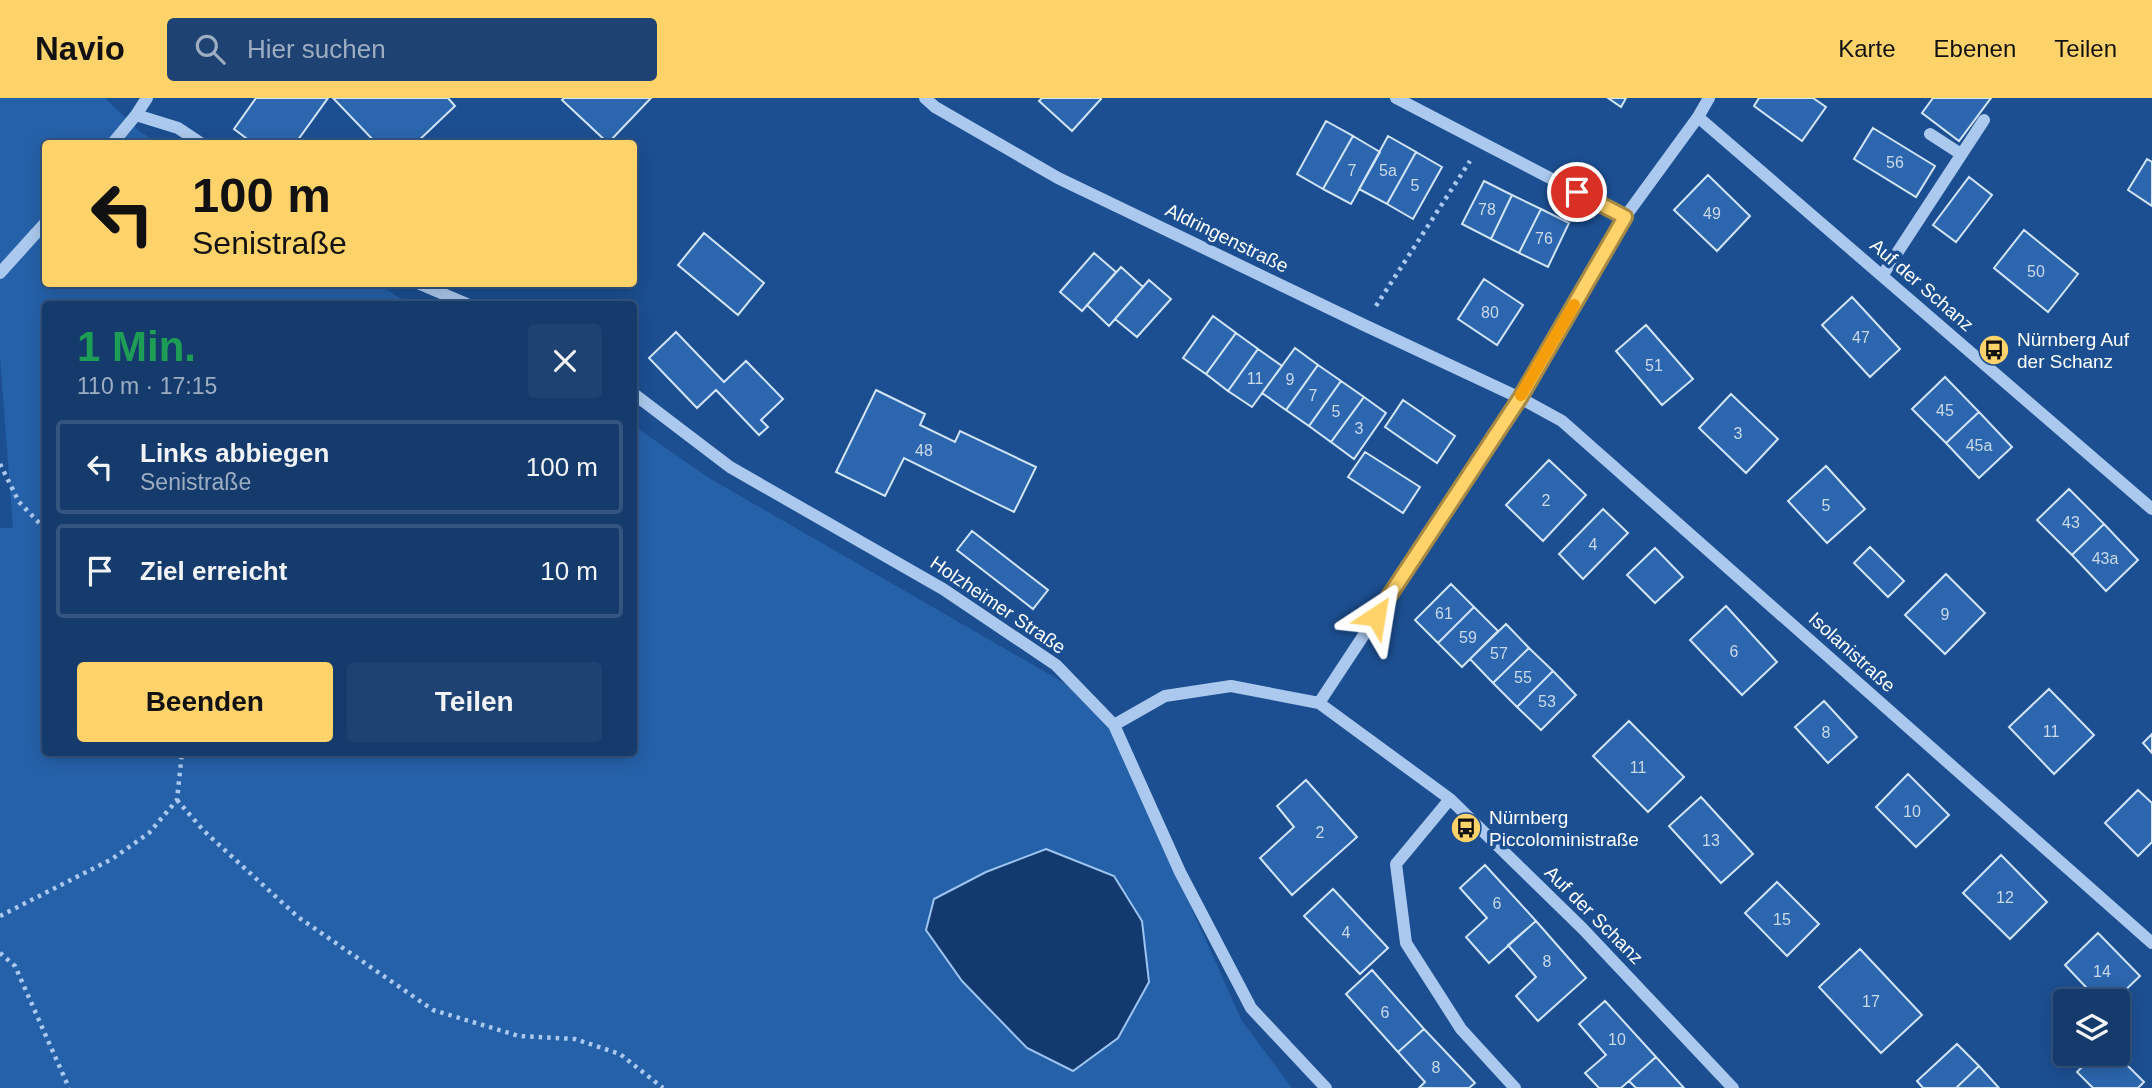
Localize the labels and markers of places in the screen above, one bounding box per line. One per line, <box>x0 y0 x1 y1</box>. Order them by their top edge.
pin <box>1547 162 1607 222</box>
place label: Nürnberg Auf der Schanz <box>2017 329 2130 372</box>
bus stop icon: Nürnberg Auf der Schanz <box>1977 333 2011 367</box>
place label: Nürnberg Piccoloministraße <box>1489 807 1639 850</box>
bus stop icon: Nürnberg Piccoloministraße <box>1449 811 1483 845</box>

